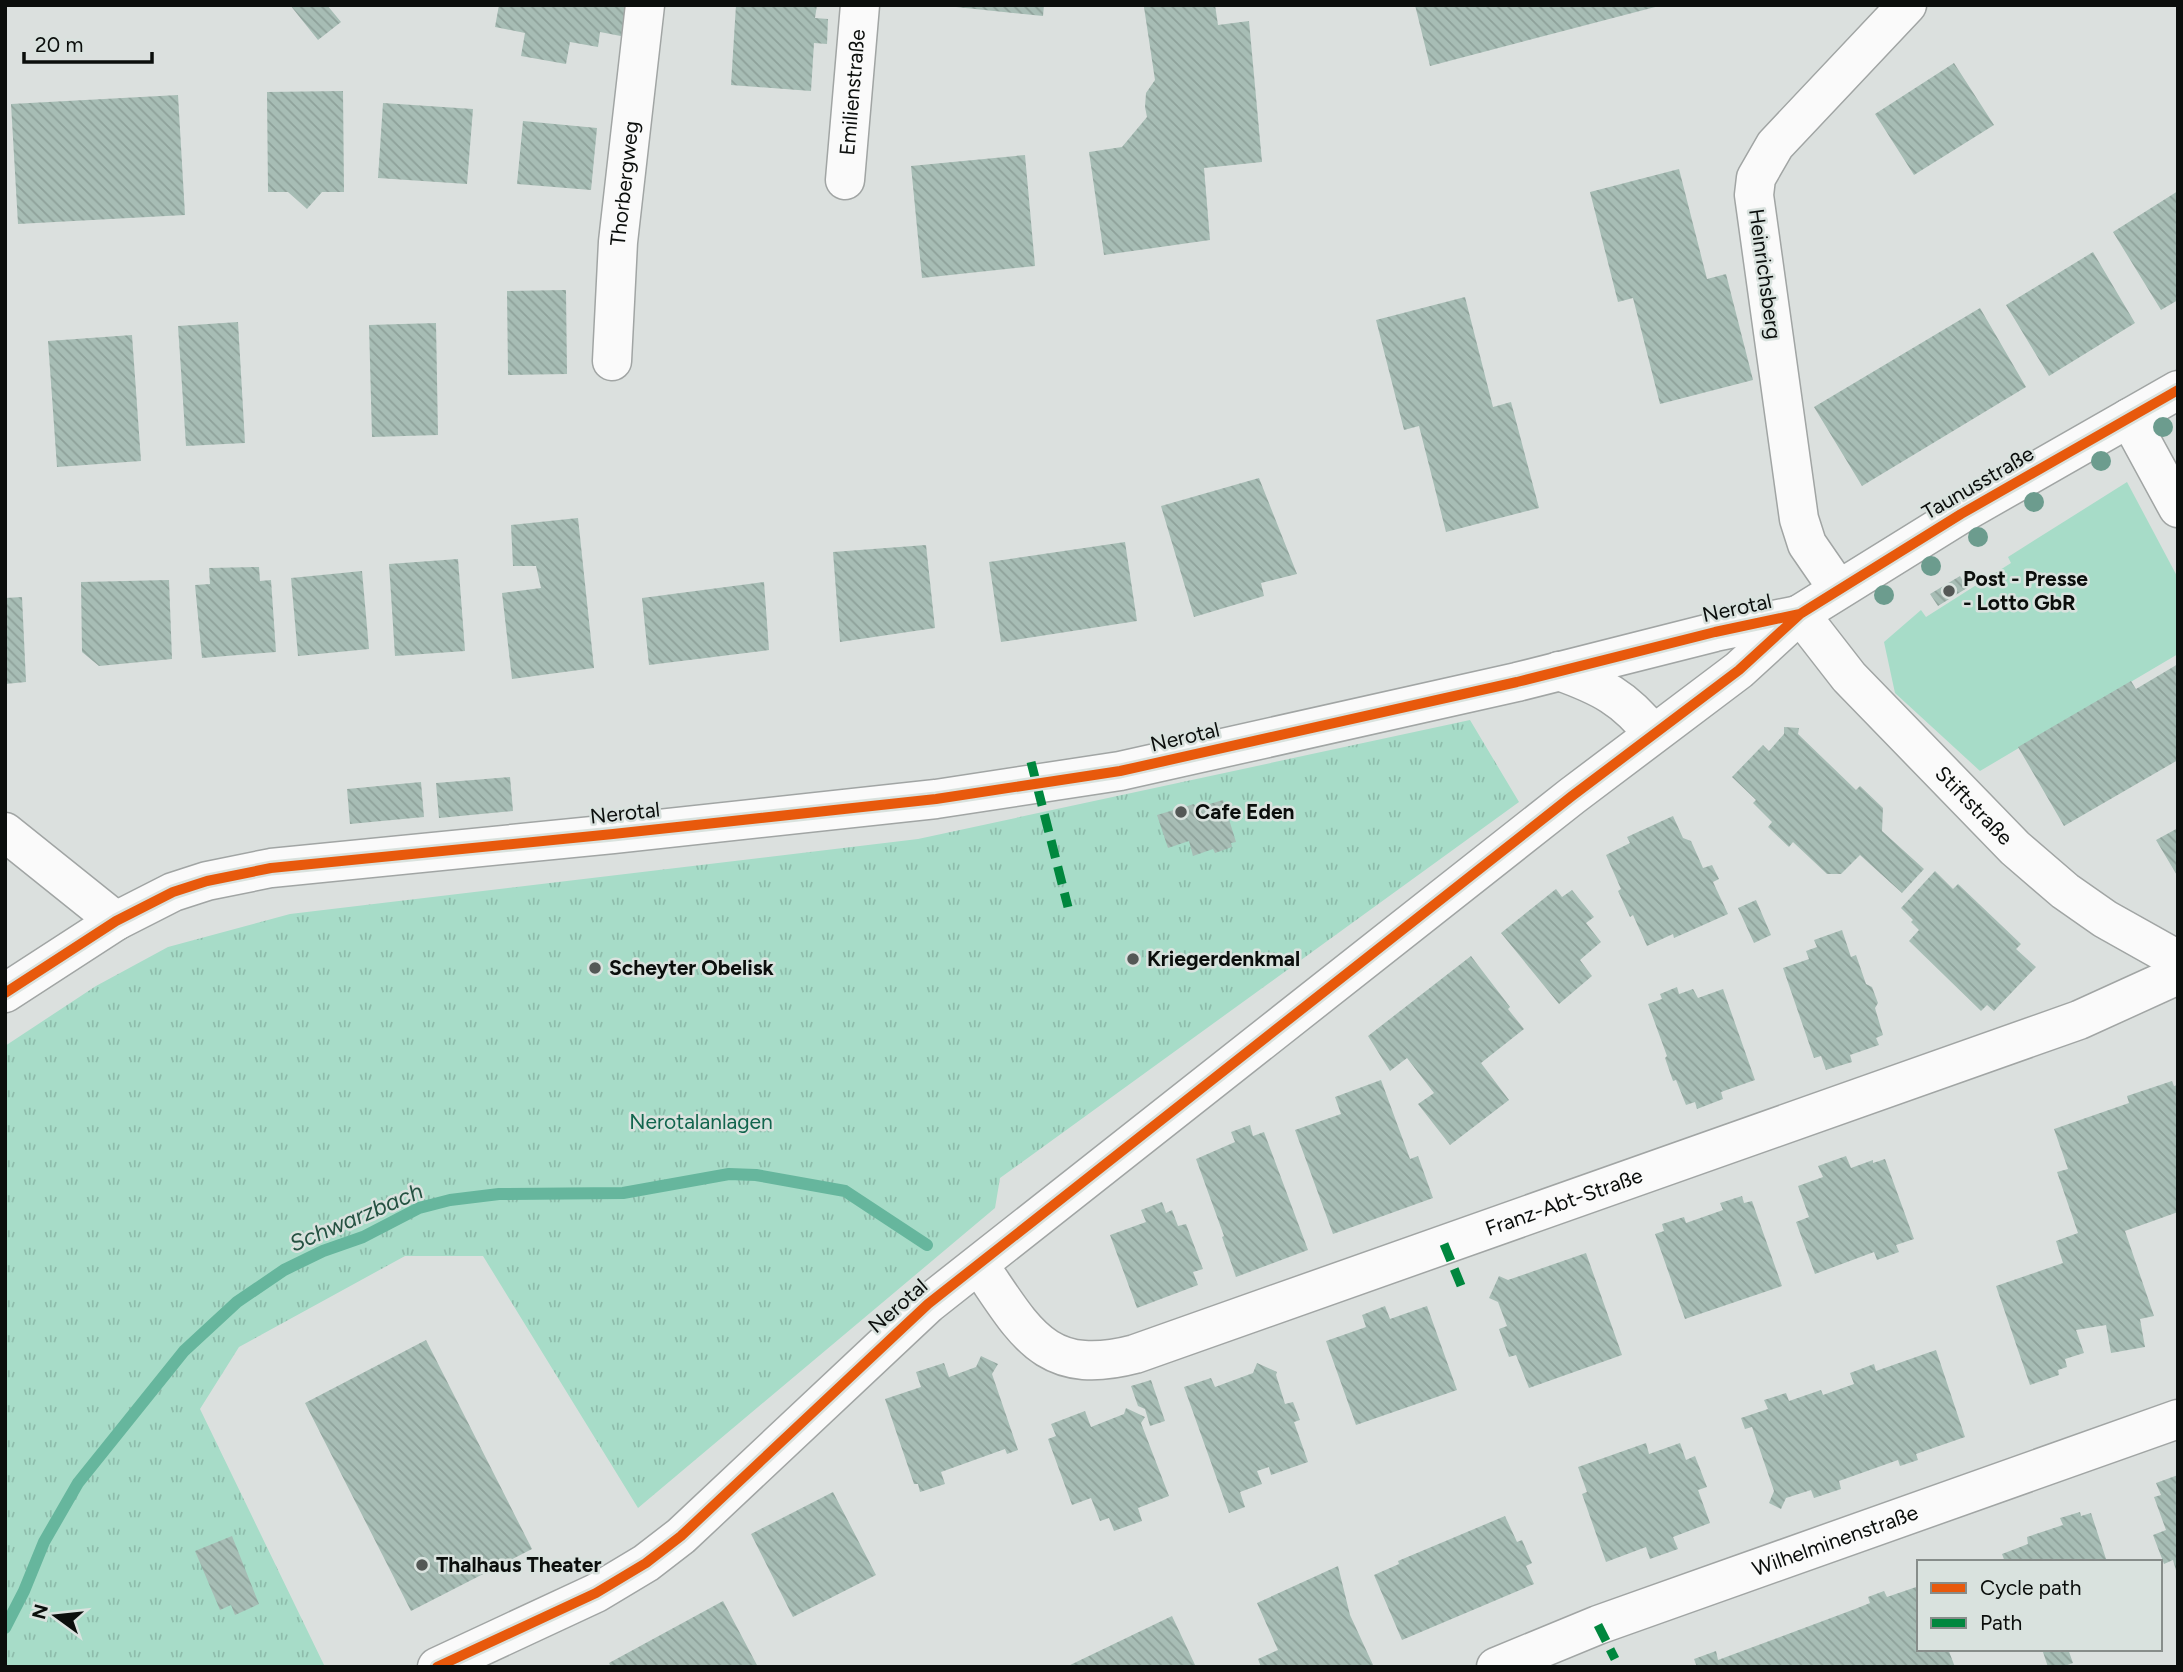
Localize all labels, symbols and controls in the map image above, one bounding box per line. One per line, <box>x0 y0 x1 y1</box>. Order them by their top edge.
scale bar <box>24 21 152 65</box>
street label: Emilienstraße <box>834 28 870 157</box>
text: 20 m <box>35 32 83 57</box>
street label: Thorbergweg <box>605 120 644 247</box>
street label: Heinrichsberg <box>1744 207 1787 341</box>
street label: Taunusstraße <box>1917 441 2038 525</box>
place label: Post - Presse - Lotto GbR <box>1963 566 2088 615</box>
marker: Post - Presse - Lotto GbR <box>1941 583 1957 599</box>
street label: Nerotal <box>1700 588 1774 627</box>
street label: Nerotal <box>1148 716 1222 757</box>
street label: Stiftstraße <box>1930 761 2018 850</box>
street label: Nerotal <box>589 796 661 829</box>
place label: Cafe Eden <box>1195 799 1294 824</box>
marker: Cafe Eden <box>1173 804 1189 820</box>
place label: Kriegerdenkmal <box>1147 946 1300 971</box>
marker: Kriegerdenkmal <box>1125 951 1141 967</box>
place label: Scheyter Obelisk <box>609 955 774 980</box>
marker: Scheyter Obelisk <box>587 960 603 976</box>
park label: Nerotalanlagen <box>629 1109 773 1134</box>
street label: Franz-Abt-Straße <box>1482 1162 1646 1241</box>
water label: Schwarzbach <box>285 1176 427 1258</box>
street label: Nerotal <box>863 1273 932 1338</box>
street label: Wilhelminenstraße <box>1749 1499 1921 1581</box>
place label: Thalhaus Theater <box>436 1552 601 1577</box>
marker: Thalhaus Theater <box>414 1557 430 1573</box>
legend <box>1917 1560 2162 1651</box>
text: Cycle path <box>1980 1575 2081 1600</box>
north arrow <box>21 1581 91 1651</box>
text: N <box>27 1602 53 1622</box>
text: Path <box>1980 1610 2022 1635</box>

